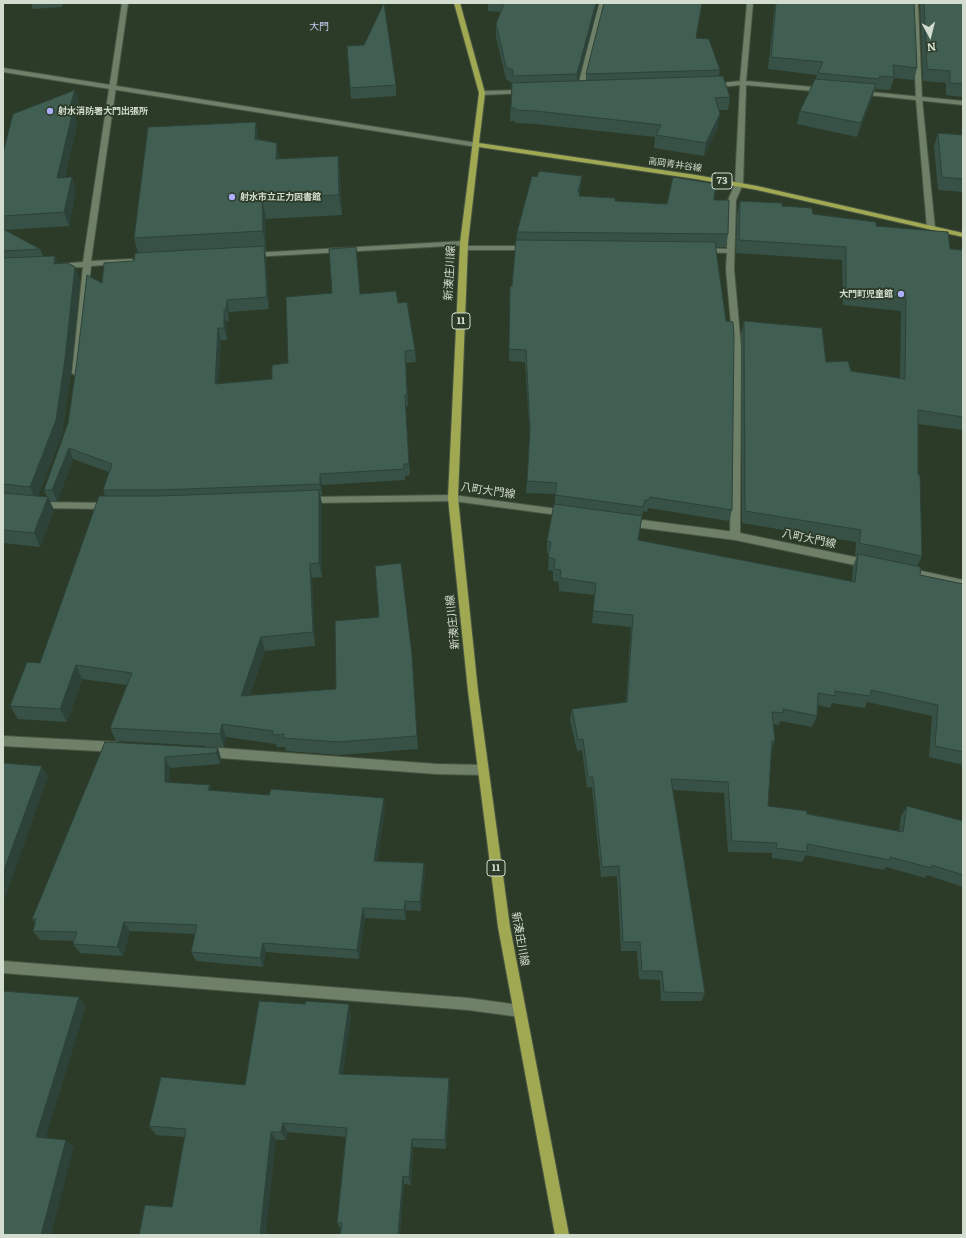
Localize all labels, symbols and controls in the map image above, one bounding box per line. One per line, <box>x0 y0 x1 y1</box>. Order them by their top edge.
north arrow <box>910 16 950 56</box>
district label: 大門 <box>309 21 329 33</box>
text: N <box>926 39 937 56</box>
marker: 射水消防署大門出張所 <box>45 106 55 116</box>
place label: 射水消防署大門出張所 <box>58 106 148 116</box>
street label: 高岡青井谷線 <box>648 156 702 174</box>
road number: 73 <box>712 173 732 189</box>
marker: 射水市立正力図書館 <box>227 192 237 202</box>
place label: 射水市立正力図書館 <box>240 192 321 202</box>
street label: 新湊庄川線 <box>442 245 458 301</box>
place label: 大門町児童館 <box>839 289 893 299</box>
marker: 大門町児童館 <box>896 289 906 299</box>
road number: 11 <box>452 313 470 329</box>
street label: 八町大門線 <box>460 481 516 501</box>
street label: 八町大門線 <box>781 527 837 551</box>
street label: 新湊庄川線 <box>444 594 462 650</box>
road number: 11 <box>487 860 505 876</box>
street label: 新湊庄川線 <box>509 911 531 967</box>

